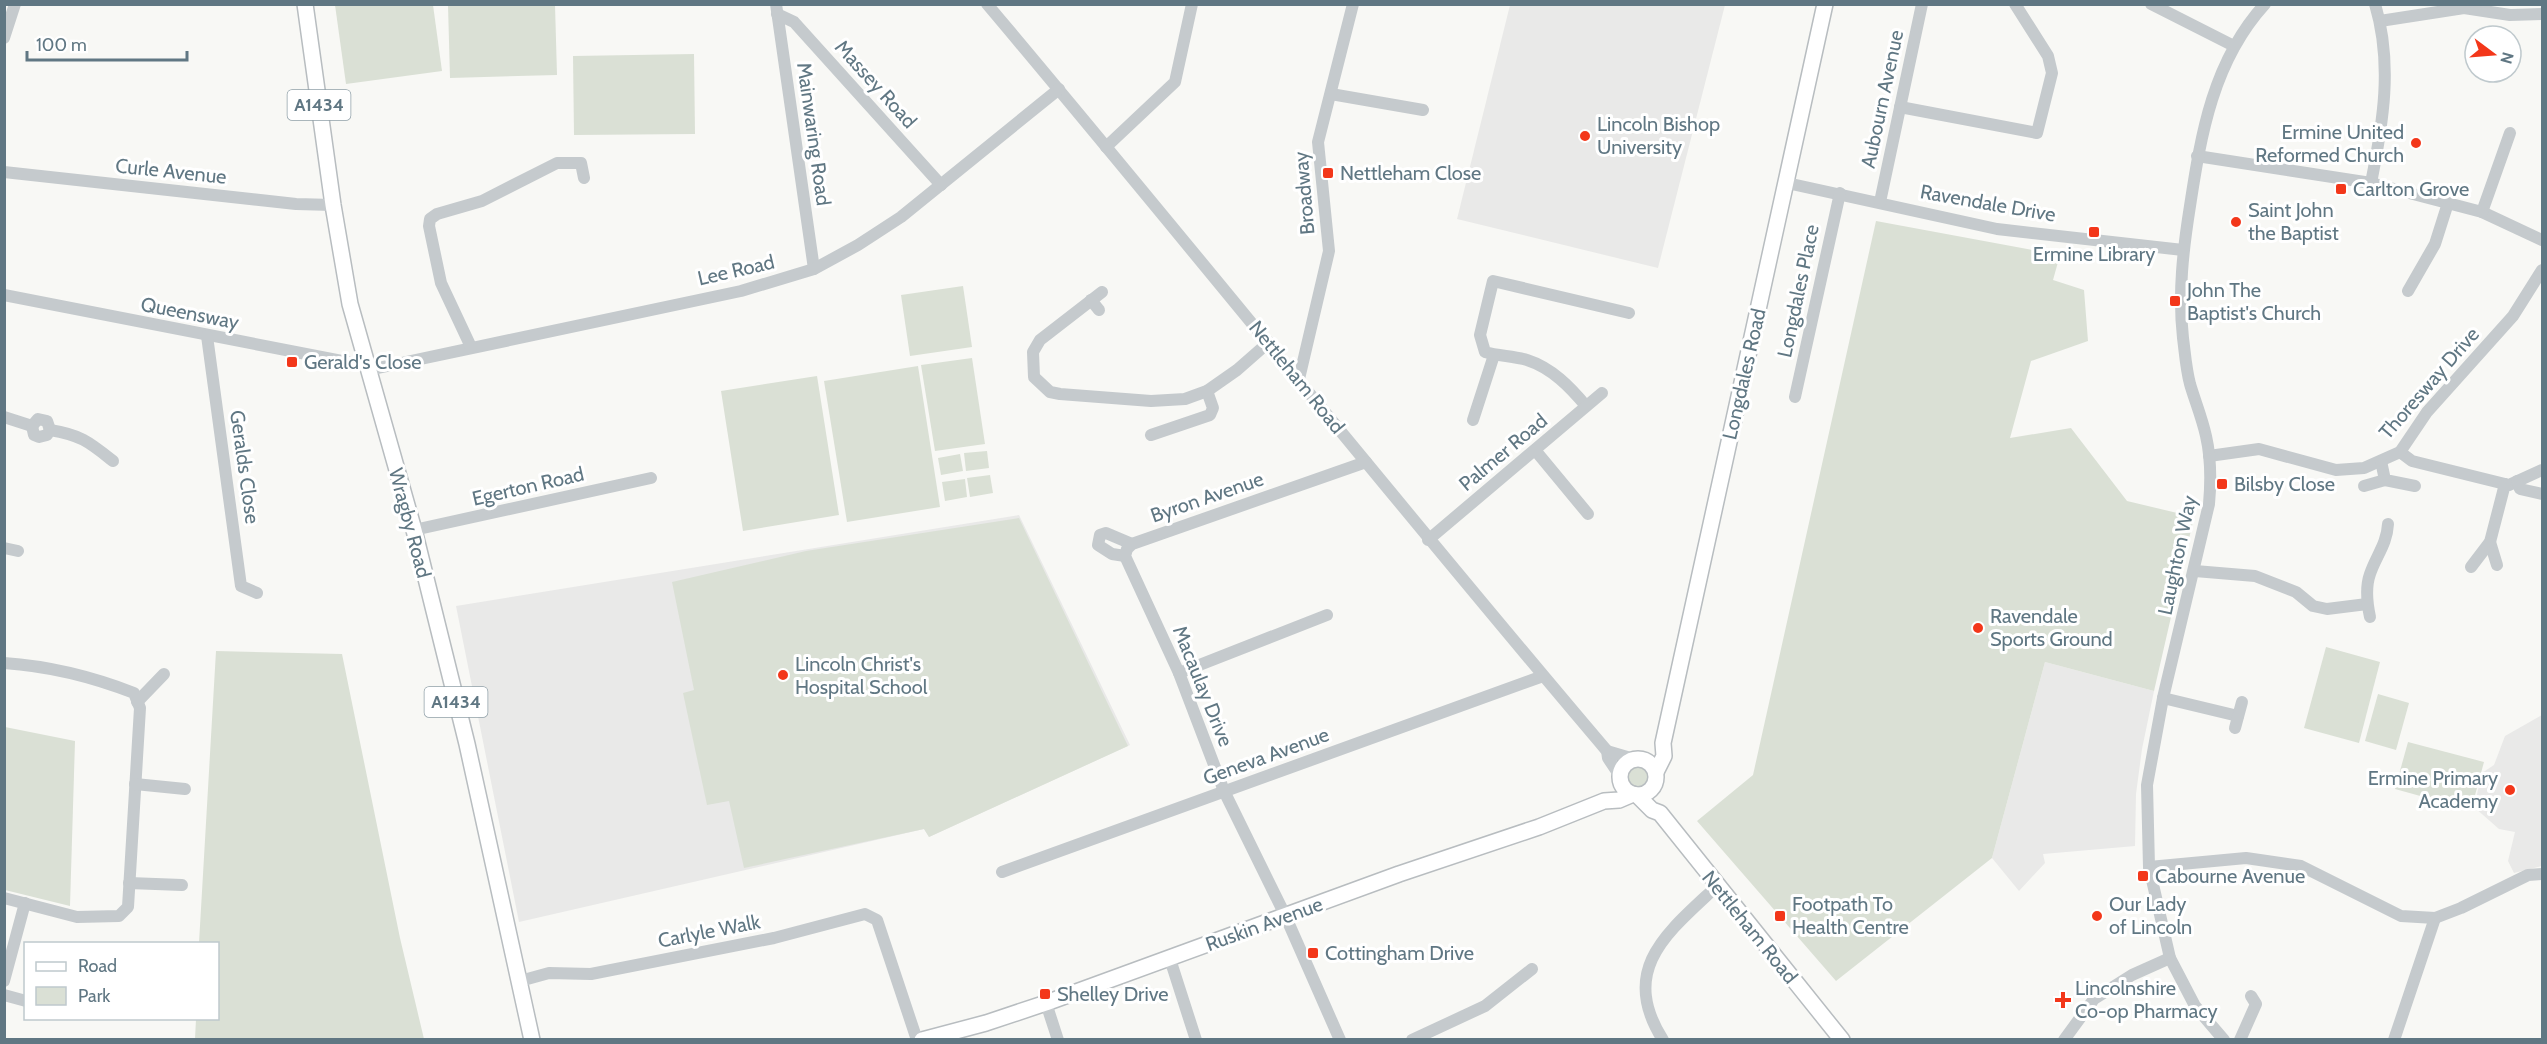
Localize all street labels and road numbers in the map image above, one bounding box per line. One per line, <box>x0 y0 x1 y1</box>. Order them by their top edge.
street label: Aubourn Avenue <box>1856 28 1908 170</box>
street label: Massey Road <box>830 35 922 133</box>
street label: Mainwaring Road <box>792 61 836 207</box>
road number: A1434 <box>288 90 350 120</box>
street label: Broadway <box>1288 150 1320 236</box>
street label: Curle Avenue <box>114 153 228 189</box>
street label: Ravendale Drive <box>1918 179 2058 227</box>
street label: Longdales Place <box>1772 222 1824 360</box>
street label: Lee Road <box>695 250 777 290</box>
street label: Queensway <box>139 292 241 334</box>
street label: Longdales Road <box>1717 306 1771 442</box>
street label: Nettleham Road <box>1244 316 1350 438</box>
street label: Thoresway Drive <box>2374 322 2484 444</box>
street label: Palmer Road <box>1454 408 1552 496</box>
street label: Geralds Close <box>225 409 265 525</box>
street label: Egerton Road <box>470 461 586 511</box>
street label: Wragby Road <box>384 465 436 581</box>
street label: Byron Avenue <box>1147 466 1267 528</box>
street label: Laughton Way <box>2153 493 2201 617</box>
street label: Macaulay Drive <box>1168 622 1238 750</box>
road number: A1434 <box>424 687 488 717</box>
street label: Geneva Avenue <box>1200 722 1332 790</box>
street label: Nettleham Road <box>1697 866 1803 988</box>
street label: Ruskin Avenue <box>1202 892 1326 956</box>
street label: Carlyle Walk <box>656 909 762 953</box>

